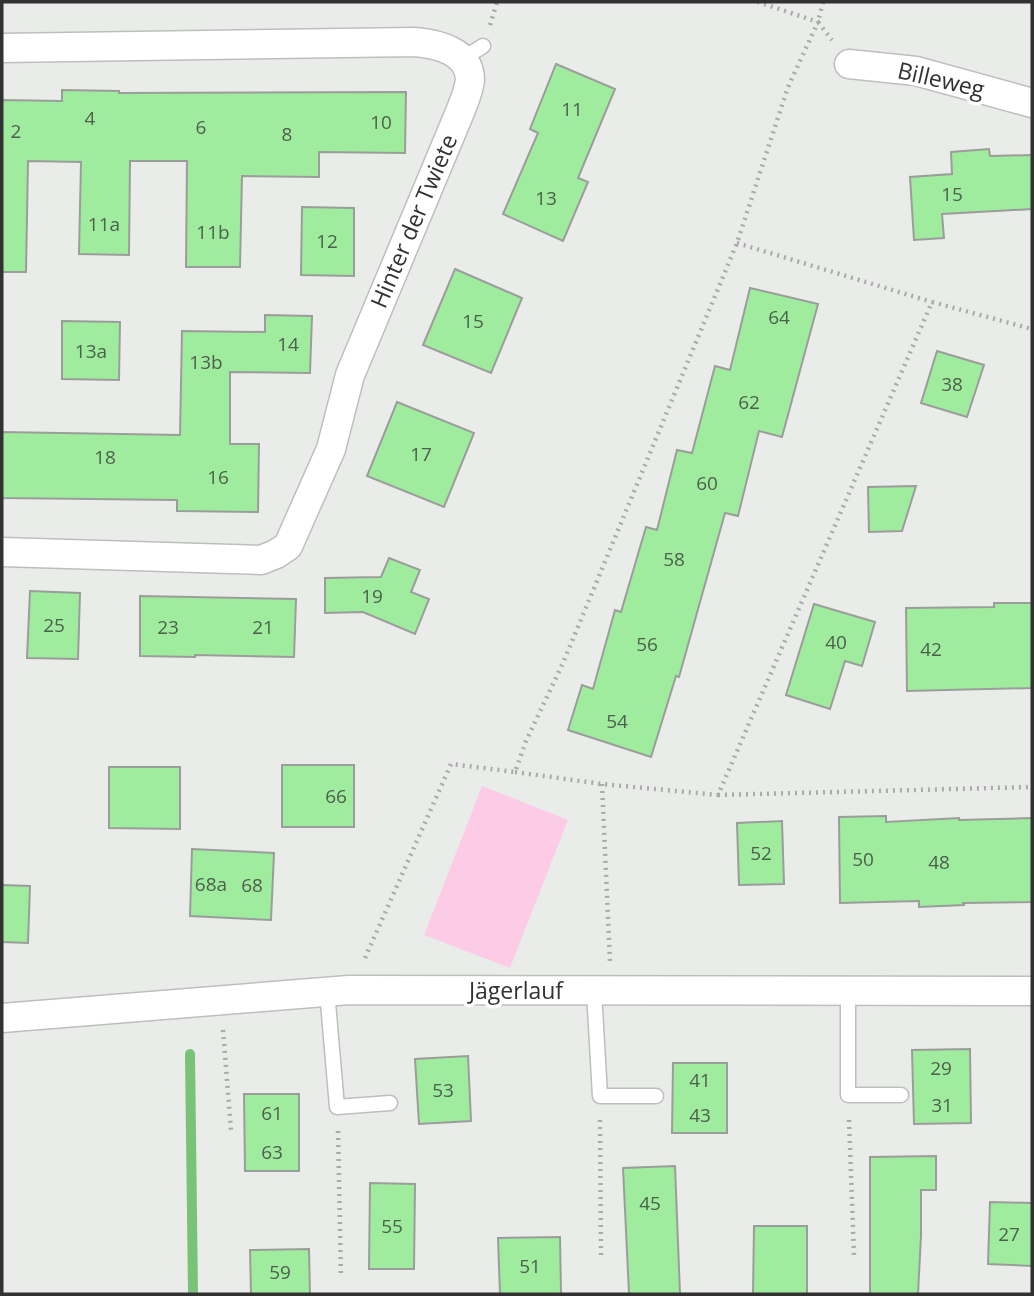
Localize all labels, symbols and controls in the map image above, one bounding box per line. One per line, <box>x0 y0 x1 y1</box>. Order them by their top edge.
street label: Billeweg <box>895 53 988 105</box>
house number: 11 <box>561 96 583 122</box>
house number: 4 <box>85 105 96 131</box>
house number: 10 <box>370 109 392 135</box>
house number: 6 <box>196 114 206 140</box>
house number: 2 <box>11 118 21 144</box>
house number: 8 <box>282 121 292 147</box>
street label: Hinter der Twiete <box>362 129 464 312</box>
house number: 15 <box>941 181 963 207</box>
house number: 13 <box>535 185 557 211</box>
house number: 11a <box>88 211 120 237</box>
house number: 11b <box>196 219 230 245</box>
house number: 12 <box>316 228 338 254</box>
house number: 64 <box>768 304 790 330</box>
house number: 15 <box>462 308 484 334</box>
house number: 14 <box>277 331 299 357</box>
house number: 13a <box>75 338 107 364</box>
house number: 13b <box>189 349 223 375</box>
house number: 38 <box>941 371 963 397</box>
house number: 62 <box>738 389 760 415</box>
house number: 17 <box>410 441 432 467</box>
house number: 18 <box>94 444 116 470</box>
house number: 16 <box>207 464 229 490</box>
house number: 60 <box>696 470 718 496</box>
house number: 58 <box>663 546 685 572</box>
house number: 19 <box>361 583 383 609</box>
house number: 25 <box>43 612 65 638</box>
house number: 23 <box>157 614 179 640</box>
house number: 21 <box>252 614 274 640</box>
house number: 40 <box>825 629 847 655</box>
house number: 56 <box>636 631 658 657</box>
house number: 42 <box>920 636 942 662</box>
house number: 54 <box>606 708 628 734</box>
house number: 66 <box>325 783 347 809</box>
house number: 52 <box>750 840 772 866</box>
house number: 50 <box>852 846 874 872</box>
house number: 48 <box>928 849 950 875</box>
house number: 68a <box>195 871 227 897</box>
house number: 68 <box>241 872 263 898</box>
street label: Jägerlauf <box>467 974 564 1006</box>
house number: 29 <box>930 1055 952 1081</box>
house number: 41 <box>689 1067 711 1093</box>
house number: 53 <box>432 1077 454 1103</box>
house number: 31 <box>931 1092 953 1118</box>
house number: 61 <box>261 1100 283 1126</box>
house number: 43 <box>689 1102 711 1128</box>
house number: 63 <box>261 1139 283 1165</box>
house number: 45 <box>639 1190 661 1216</box>
house number: 55 <box>381 1213 403 1239</box>
house number: 27 <box>998 1221 1020 1247</box>
house number: 51 <box>519 1253 541 1279</box>
house number: 59 <box>269 1259 291 1285</box>

